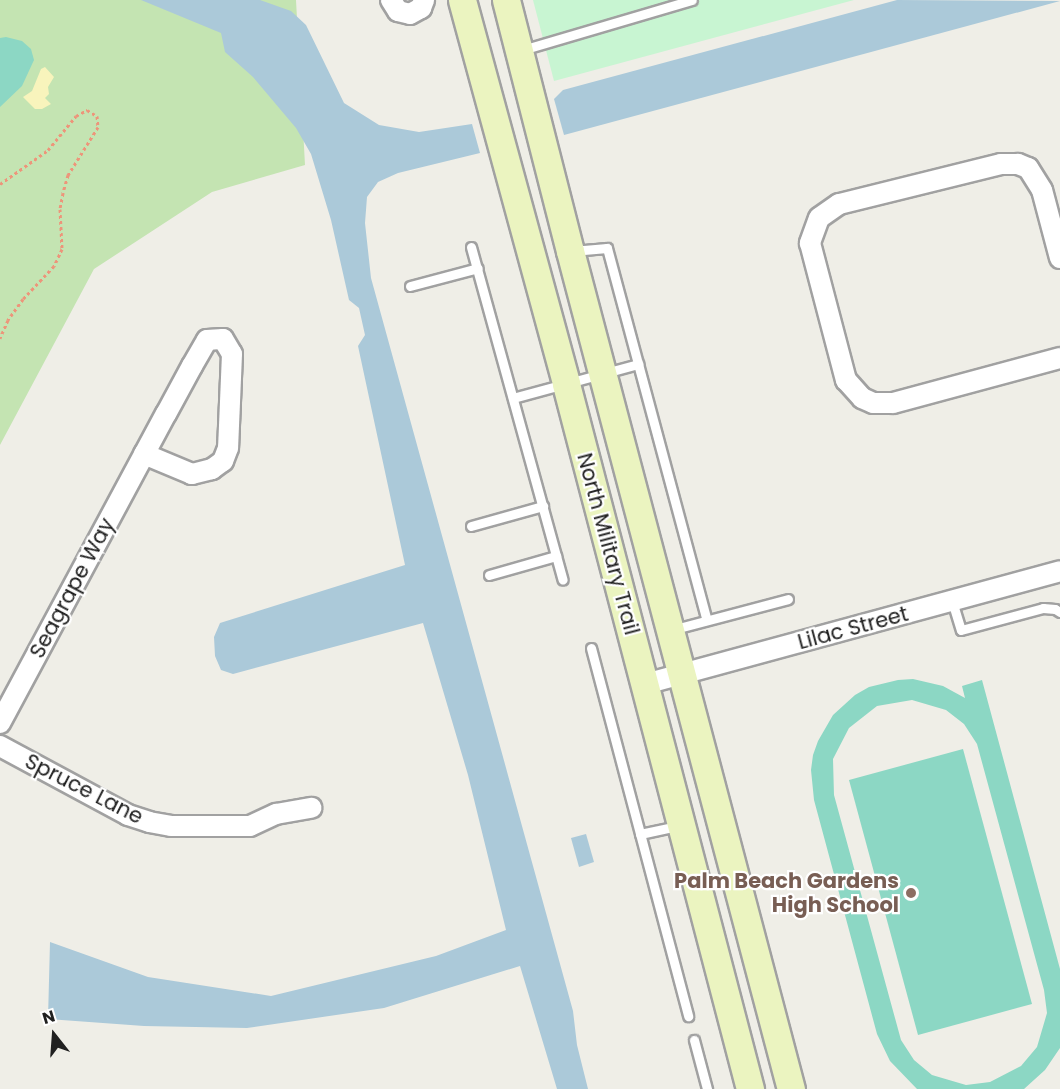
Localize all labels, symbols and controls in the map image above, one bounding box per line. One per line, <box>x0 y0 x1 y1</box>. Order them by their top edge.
street label: North Military Trail <box>572 450 644 638</box>
street label: Seagrape Way <box>24 514 120 662</box>
street label: Lilac Street <box>795 601 911 655</box>
street label: Spruce Lane <box>21 749 147 829</box>
place label: Palm Beach Gardens High School <box>674 868 899 918</box>
marker: Palm Beach Gardens High School <box>904 886 918 900</box>
north arrow <box>24 1005 84 1065</box>
text: N <box>39 1005 58 1030</box>

